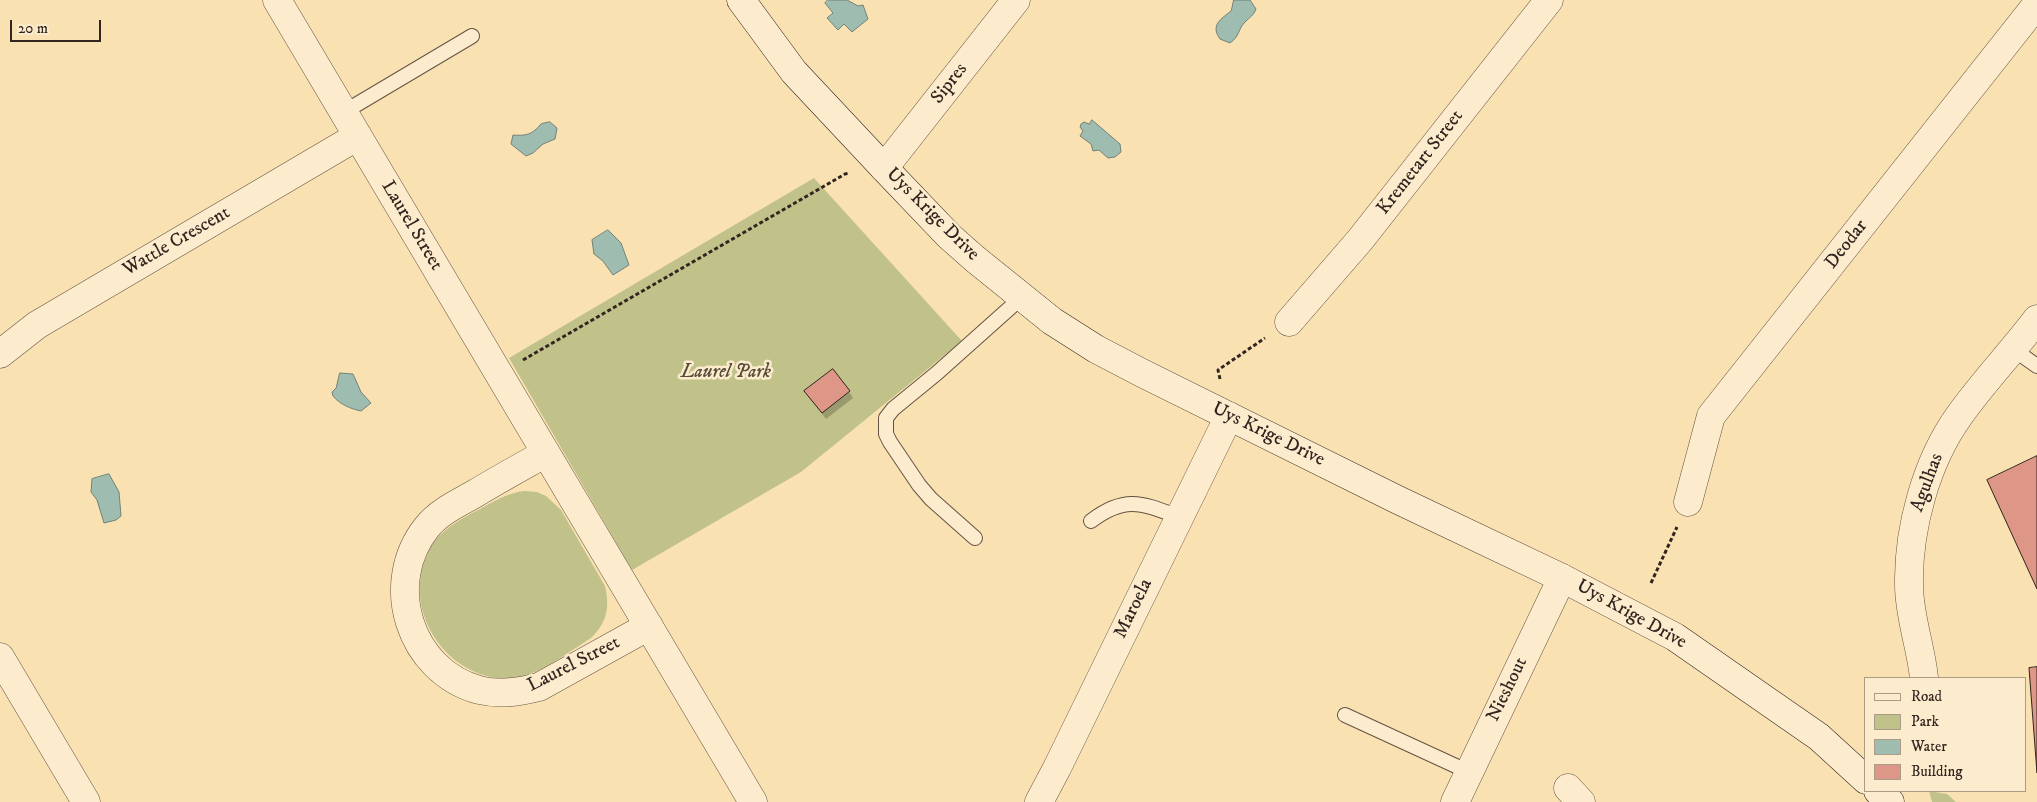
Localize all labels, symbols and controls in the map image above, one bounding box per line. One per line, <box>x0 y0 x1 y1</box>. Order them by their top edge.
scale bar <box>12 10 104 42</box>
text: 20 m <box>18 19 48 38</box>
street label: Sipres <box>927 59 973 109</box>
street label: Kremetart Street <box>1373 106 1469 220</box>
street label: Uys Krige Drive <box>881 164 983 266</box>
street label: Laurel Street <box>375 177 447 275</box>
street label: Wattle Crescent <box>119 202 235 282</box>
street label: Deodar <box>1821 216 1873 274</box>
park label: Laurel Park <box>681 362 771 384</box>
street label: Uys Krige Drive <box>1208 398 1328 472</box>
street label: Agulhas <box>1907 451 1949 515</box>
street label: Uys Krige Drive <box>1572 575 1690 655</box>
street label: Maroela <box>1110 576 1158 642</box>
street label: Laurel Street <box>524 632 624 698</box>
street label: Nieshout <box>1483 654 1533 726</box>
legend <box>1864 677 2027 792</box>
text: Road <box>1911 687 1942 706</box>
text: Park <box>1911 712 1939 731</box>
text: Water <box>1911 737 1947 756</box>
text: Building <box>1911 762 1963 781</box>

